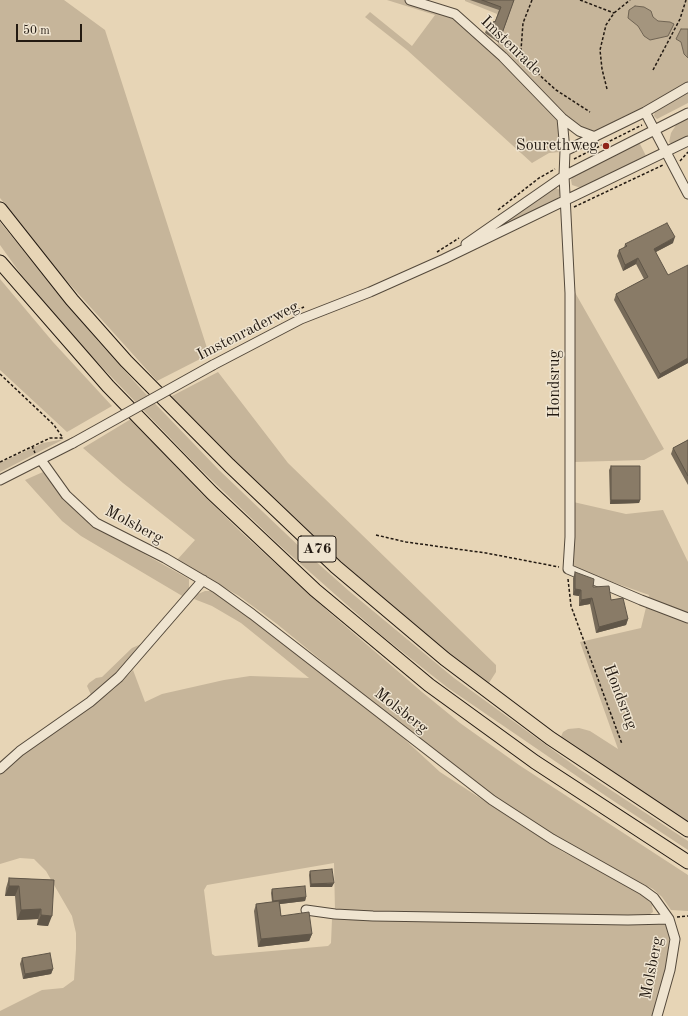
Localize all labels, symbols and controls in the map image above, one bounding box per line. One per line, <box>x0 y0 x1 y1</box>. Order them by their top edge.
street label: Imstenrade <box>476 12 546 80</box>
scale bar <box>18 16 84 42</box>
text: 50 m <box>23 25 50 37</box>
place label: Sourethweg <box>516 136 598 156</box>
marker: Sourethweg <box>601 141 611 151</box>
street label: Imstenraderweg <box>194 297 302 365</box>
street label: Hondsrug <box>545 350 565 418</box>
street label: Molsberg <box>102 502 166 548</box>
road number: A76 <box>298 536 336 562</box>
street label: Hondsrug <box>599 662 641 732</box>
street label: Molsberg <box>370 684 432 738</box>
street label: Molsberg <box>637 935 667 1001</box>

